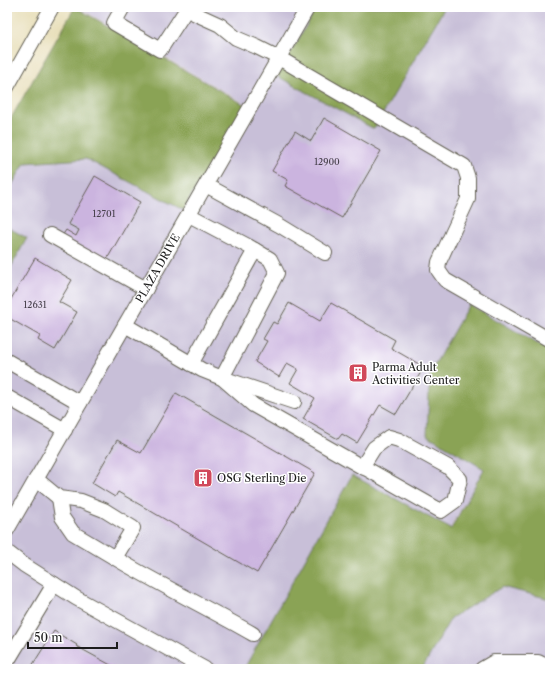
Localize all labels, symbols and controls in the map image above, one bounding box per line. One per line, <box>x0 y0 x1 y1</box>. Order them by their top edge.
house number: 12900 <box>314 156 340 167</box>
house number: 12701 <box>93 208 116 219</box>
street label: PLAZA DRIVE <box>132 231 183 305</box>
house number: 12631 <box>24 299 47 310</box>
place label: Parma Adult Activities Center <box>371 360 460 387</box>
building icon: Parma Adult Activities Center <box>347 362 369 384</box>
building icon: OSG Sterling Die <box>192 467 214 489</box>
place label: OSG Sterling Die <box>217 471 306 485</box>
scale bar <box>28 624 117 650</box>
text: 50 m <box>34 630 63 645</box>

